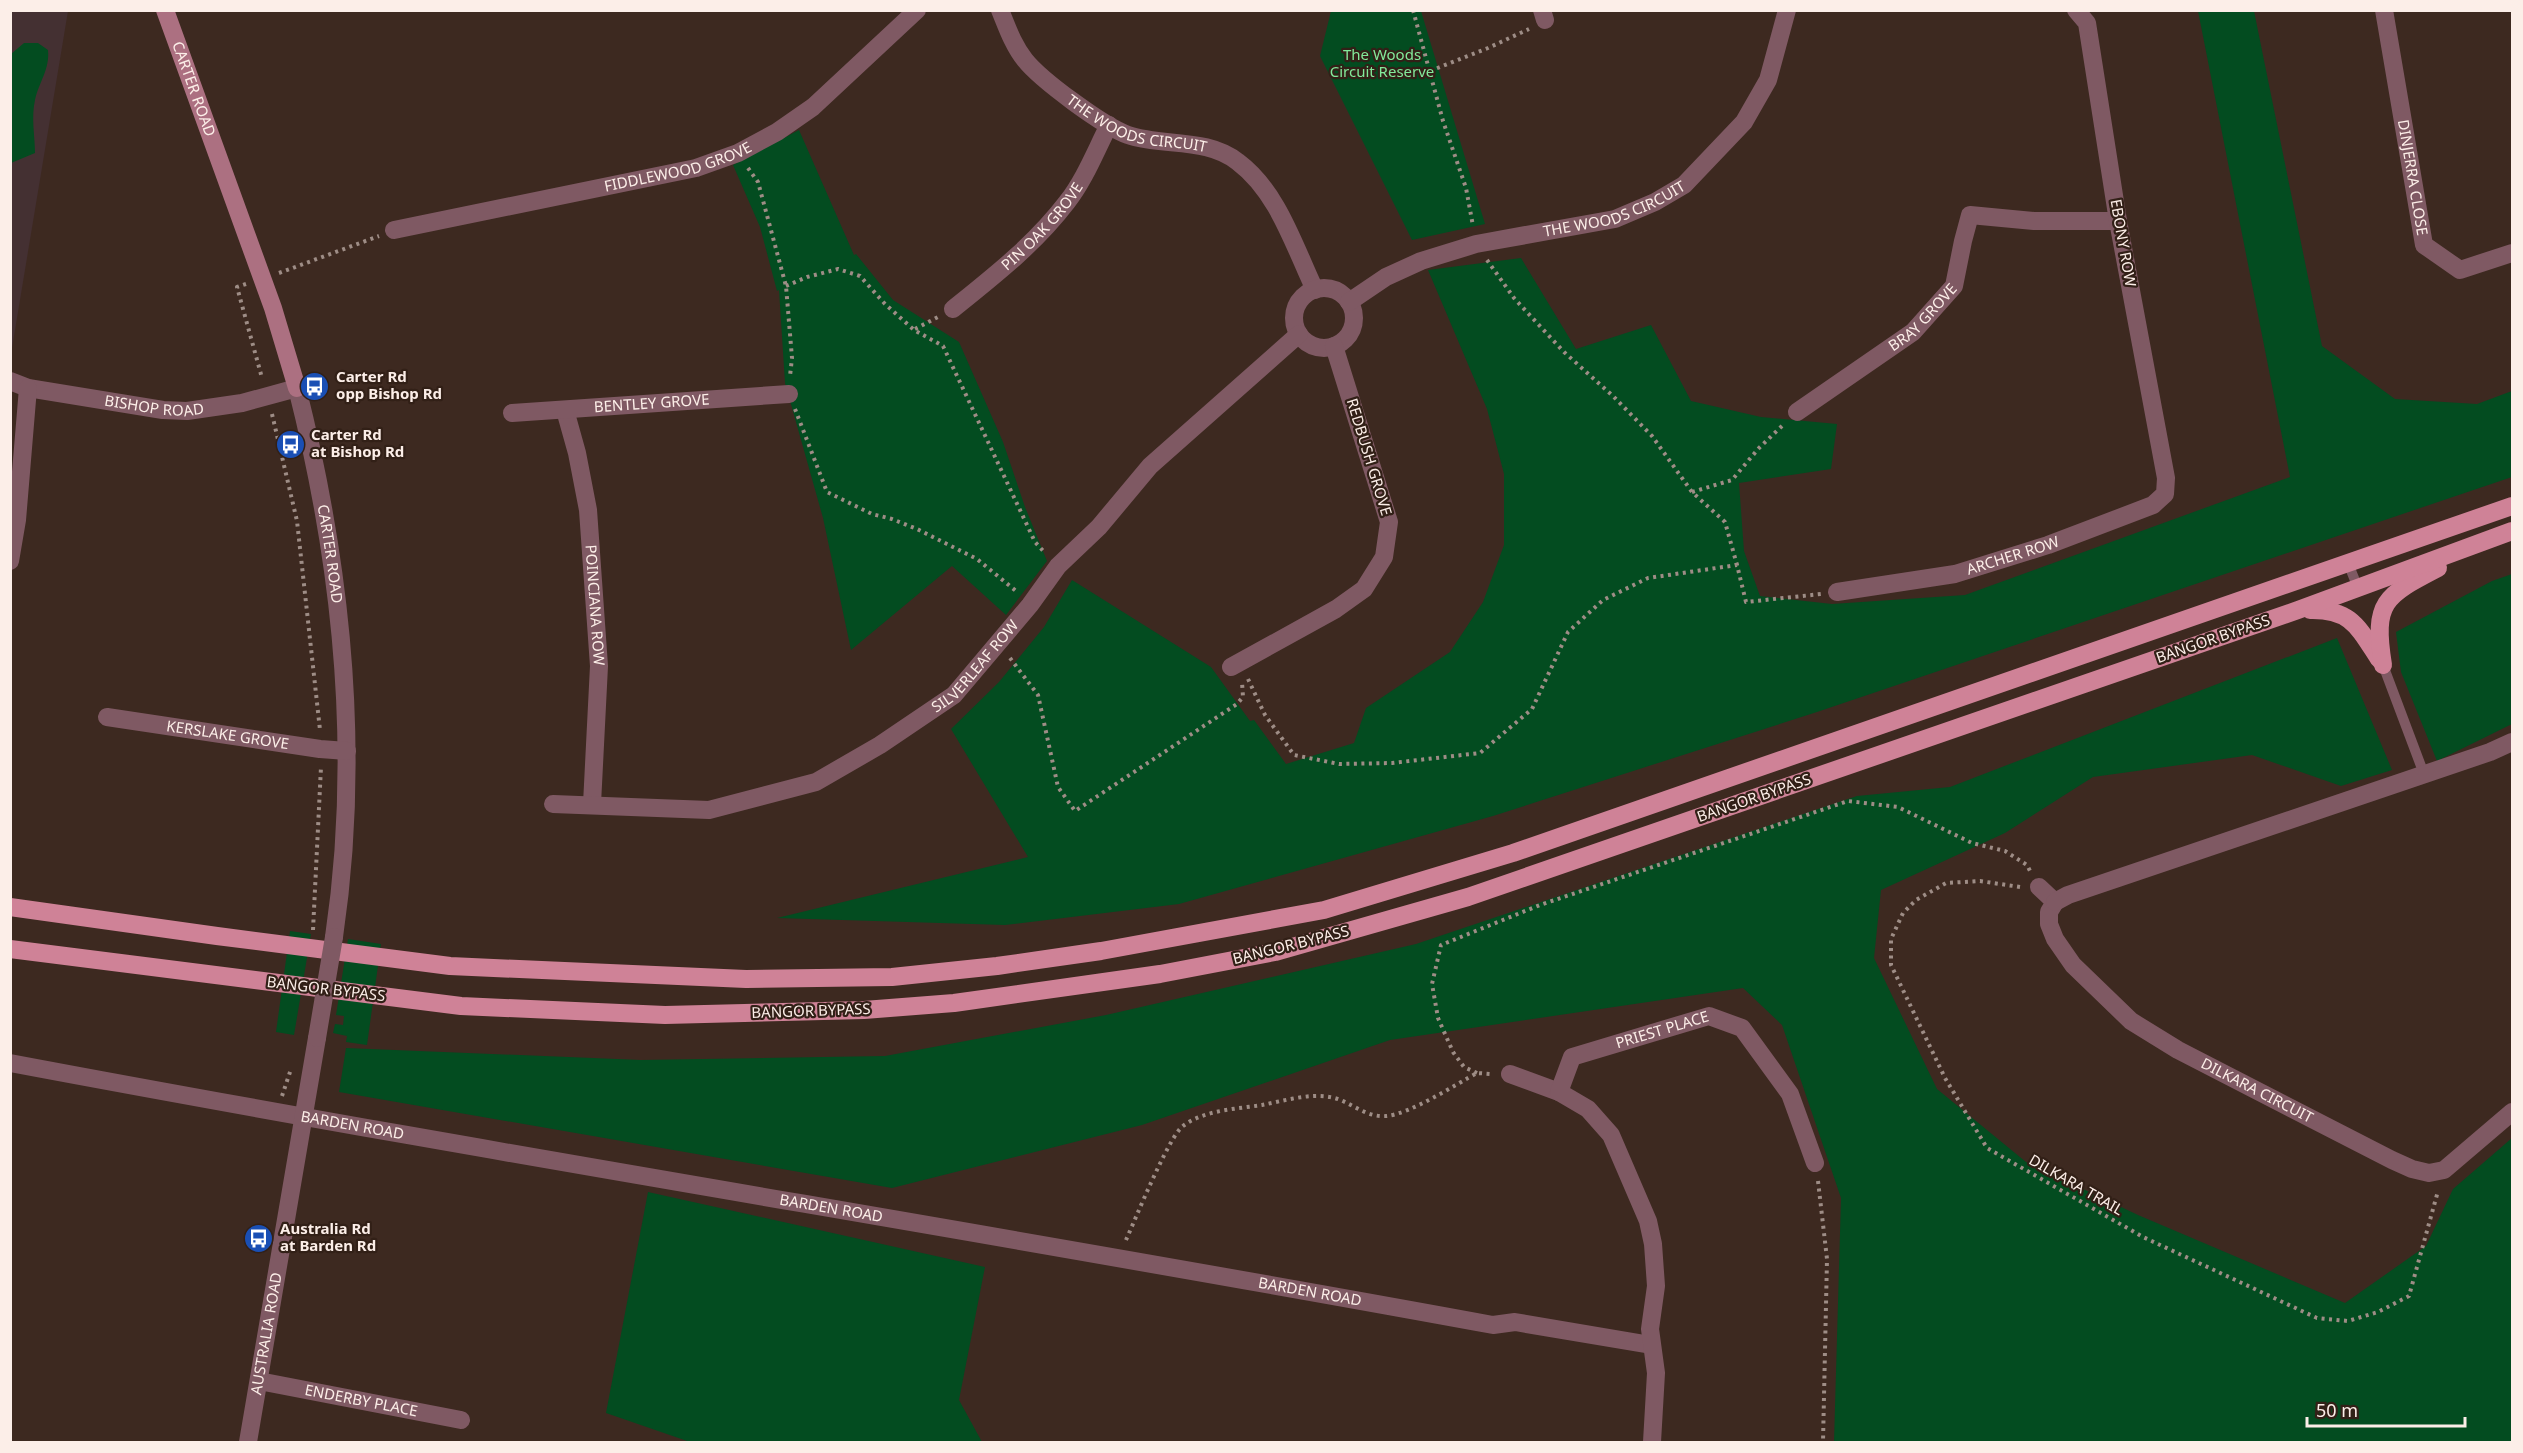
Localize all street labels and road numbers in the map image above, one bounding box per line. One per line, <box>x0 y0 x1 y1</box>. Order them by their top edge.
street label: CARTER ROAD <box>168 38 221 139</box>
street label: THE WOODS CIRCUIT <box>1063 89 1210 156</box>
street label: DINJERRA CLOSE <box>2394 118 2433 237</box>
street label: FIDDLEWOOD GROVE <box>602 137 755 196</box>
street label: THE WOODS CIRCUIT <box>1541 175 1689 241</box>
street label: PIN OAK GROVE <box>996 178 1087 274</box>
street label: EBONY ROW <box>2106 198 2142 288</box>
street label: BRAY GROVE <box>1884 279 1961 355</box>
street label: BENTLEY GROVE <box>593 388 710 416</box>
street label: BISHOP ROAD <box>103 390 205 420</box>
street label: REDBUSH GROVE <box>1343 396 1397 518</box>
street label: CARTER ROAD <box>313 503 348 604</box>
street label: ARCHER ROW <box>1964 531 2062 579</box>
street label: POINCIANA ROW <box>581 544 610 666</box>
street label: BANGOR BYPASS <box>2153 609 2272 667</box>
street label: SILVERLEAF ROW <box>927 615 1022 716</box>
street label: KERSLAKE GROVE <box>165 715 290 753</box>
street label: BANGOR BYPASS <box>1694 768 1813 826</box>
street label: BANGOR BYPASS <box>1230 920 1351 968</box>
street label: BANGOR BYPASS <box>266 971 387 1005</box>
street label: BANGOR BYPASS <box>751 998 871 1022</box>
street label: PRIEST PLACE <box>1613 1006 1711 1052</box>
street label: DILKARA CIRCUIT <box>2198 1053 2317 1127</box>
street label: BARDEN ROAD <box>299 1105 406 1143</box>
street label: DILKARA TRAIL <box>2026 1149 2127 1219</box>
street label: BARDEN ROAD <box>778 1189 885 1226</box>
street label: AUSTRALIA ROAD <box>245 1271 286 1396</box>
street label: BARDEN ROAD <box>1257 1272 1363 1310</box>
street label: ENDERBY PLACE <box>303 1379 419 1420</box>

